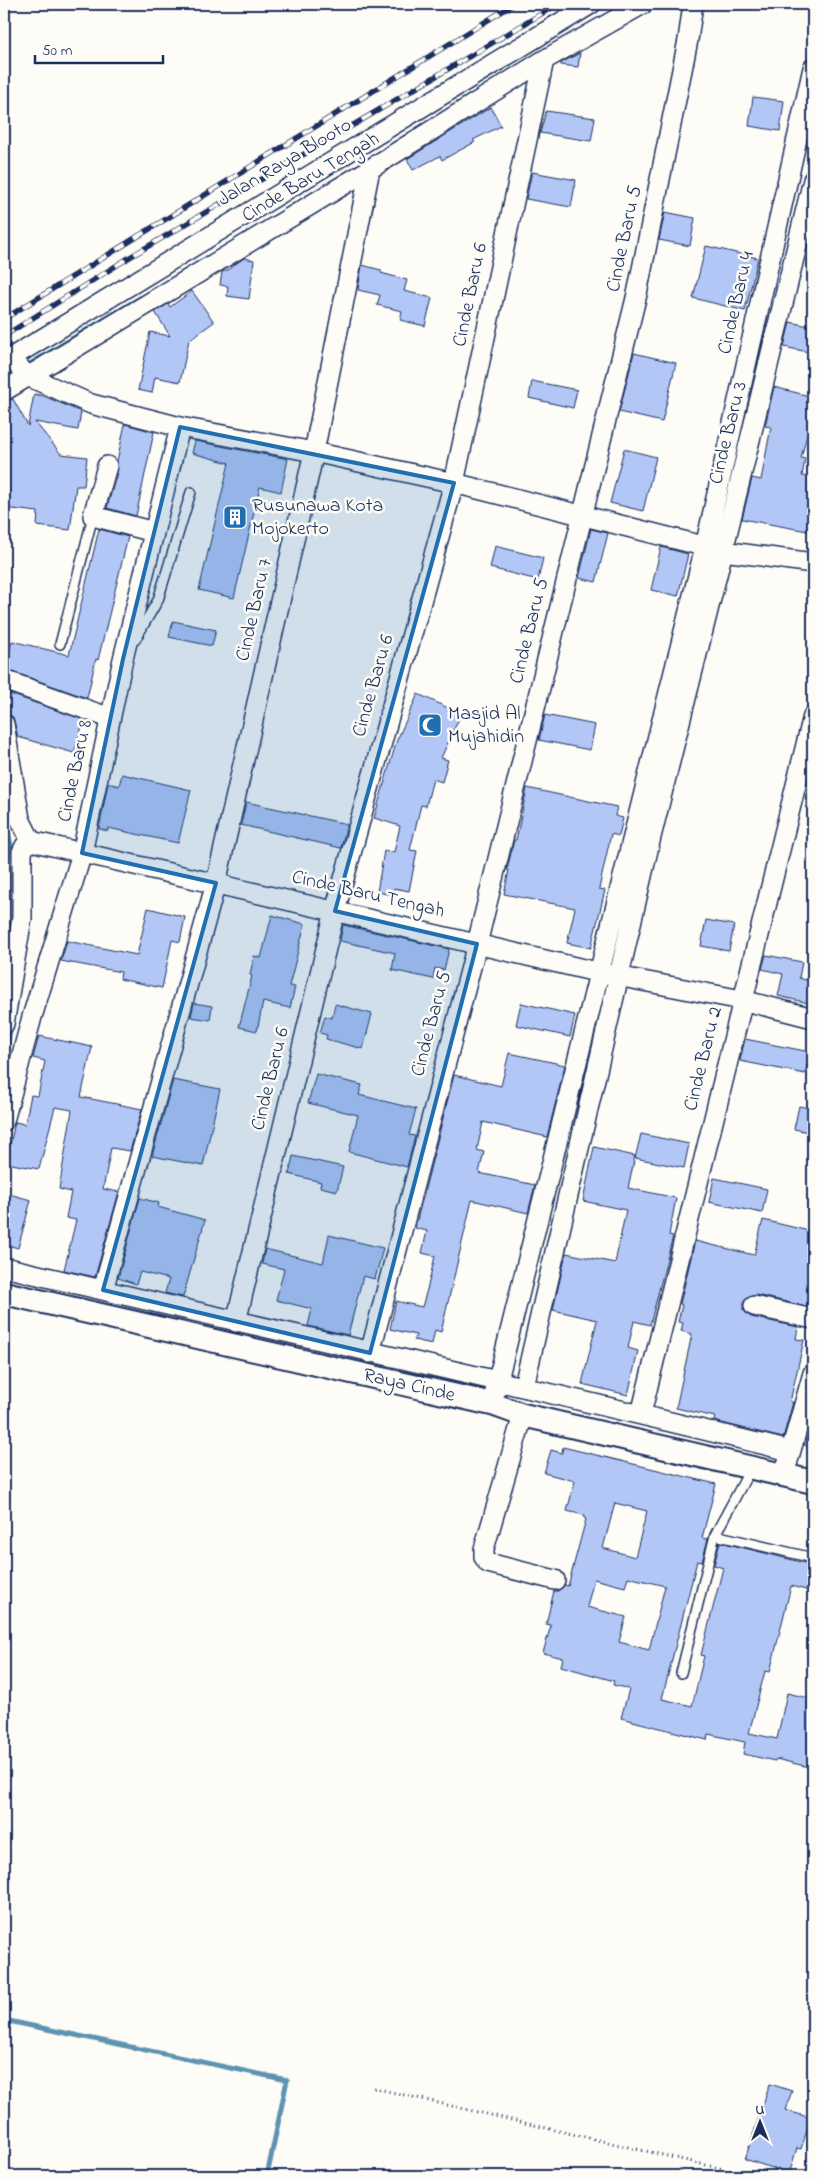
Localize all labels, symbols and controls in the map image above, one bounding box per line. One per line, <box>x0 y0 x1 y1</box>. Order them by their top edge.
scale bar <box>35 32 162 64</box>
text: 50 m <box>42 40 73 62</box>
street label: Jalan Raya Blooto <box>212 111 358 215</box>
street label: Cinde Baru Tengah <box>237 125 386 231</box>
street label: Cinde Baru 5 <box>600 183 650 295</box>
street label: Cinde Baru 6 <box>446 240 496 350</box>
street label: Cinde Baru 4 <box>711 249 763 357</box>
street label: Cinde Baru 3 <box>702 379 756 487</box>
place label: Rusunawa Kota Mojokerto <box>252 492 383 544</box>
building icon: Rusunawa Kota Mojokerto <box>222 504 248 530</box>
street label: Cinde Baru 7 <box>229 556 281 664</box>
street label: Cinde Baru 5 <box>503 575 557 687</box>
street label: Cinde Baru 6 <box>346 631 403 741</box>
place label: Masjid Al Mujahidin <box>448 700 524 752</box>
mosque icon: Masjid Al Mujahidin <box>417 712 443 738</box>
street label: Cinde Baru 8 <box>51 717 101 825</box>
street label: Cinde Baru Tengah <box>288 863 447 928</box>
street label: Cinde Baru 5 <box>404 968 460 1080</box>
street label: Cinde Baru 2 <box>677 1004 731 1114</box>
street label: Cinde Baru 6 <box>244 1024 298 1134</box>
street label: Raya Cinde <box>360 1361 458 1411</box>
north arrow <box>734 2098 784 2148</box>
text: U <box>756 2100 765 2121</box>

